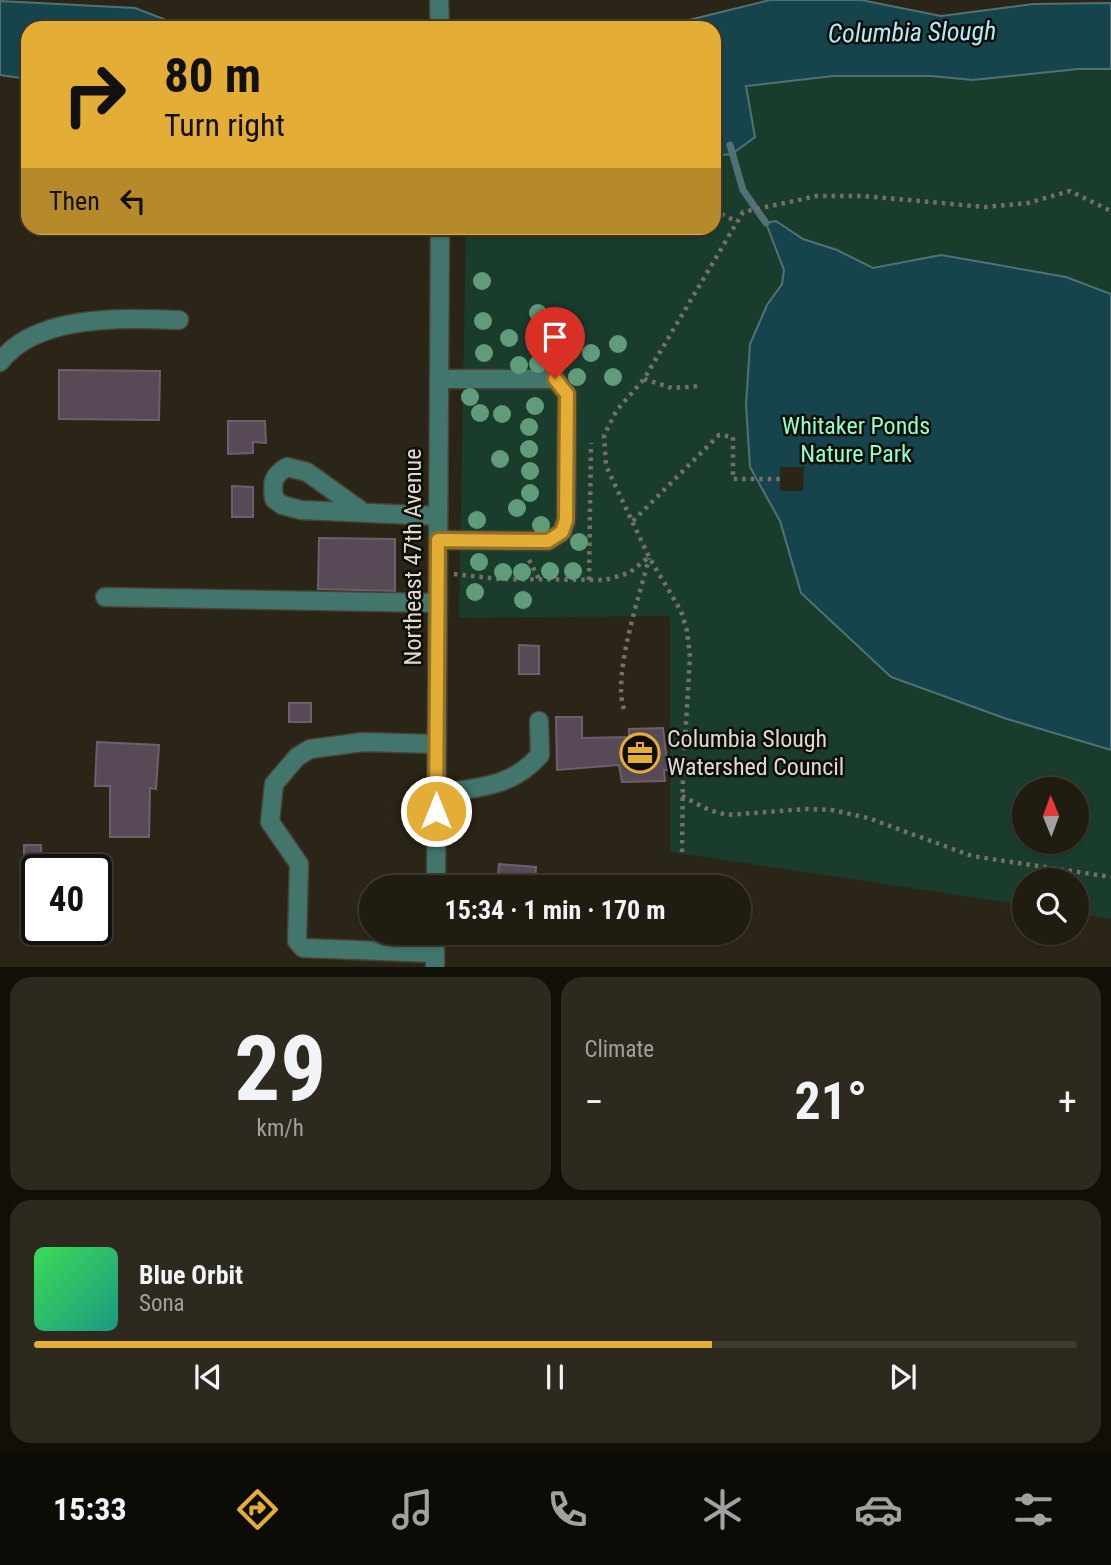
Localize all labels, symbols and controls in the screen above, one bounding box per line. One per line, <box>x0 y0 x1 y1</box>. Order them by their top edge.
water label: Columbia Slough <box>828 16 996 48</box>
text: 80 m <box>164 47 261 104</box>
icon: right <box>49 49 140 140</box>
text: Turn right <box>164 106 285 144</box>
icon: left <box>114 182 152 220</box>
text: Then <box>49 186 100 216</box>
pin <box>525 307 585 379</box>
icon: arrive <box>536 318 574 356</box>
park label: Whitaker Ponds Nature Park <box>782 412 930 468</box>
street label: Northeast 47th Avenue <box>399 449 427 665</box>
place label: Columbia Slough Watershed Council <box>667 725 844 781</box>
office icon: Columbia Slough Watershed Council <box>619 732 661 774</box>
position arrow <box>399 774 473 848</box>
north arrow <box>1012 777 1088 854</box>
map controls <box>1012 777 1089 945</box>
speed limit sign: 40 <box>21 854 112 945</box>
button: search <box>1012 868 1089 945</box>
text: 15:34 · 1 min · 170 m <box>445 895 665 925</box>
text: 29 <box>234 1016 326 1122</box>
text: Climate <box>585 1036 654 1063</box>
text: 21° <box>794 1071 867 1132</box>
text: − <box>585 1080 604 1124</box>
text: + <box>1058 1080 1077 1124</box>
text: km/h <box>257 1115 304 1142</box>
text: Blue Orbit <box>139 1260 243 1290</box>
text: Sona <box>139 1290 185 1317</box>
icon: previous <box>189 1358 227 1396</box>
icon: pause <box>536 1358 574 1396</box>
icon: next <box>884 1358 922 1396</box>
icon: directions <box>233 1485 282 1534</box>
icon: music <box>388 1485 437 1534</box>
icon: phone <box>543 1485 592 1534</box>
icon: climate <box>698 1485 747 1534</box>
icon: car <box>854 1485 903 1534</box>
icon: filters <box>1009 1485 1058 1534</box>
text: 15:33 <box>53 1490 127 1528</box>

